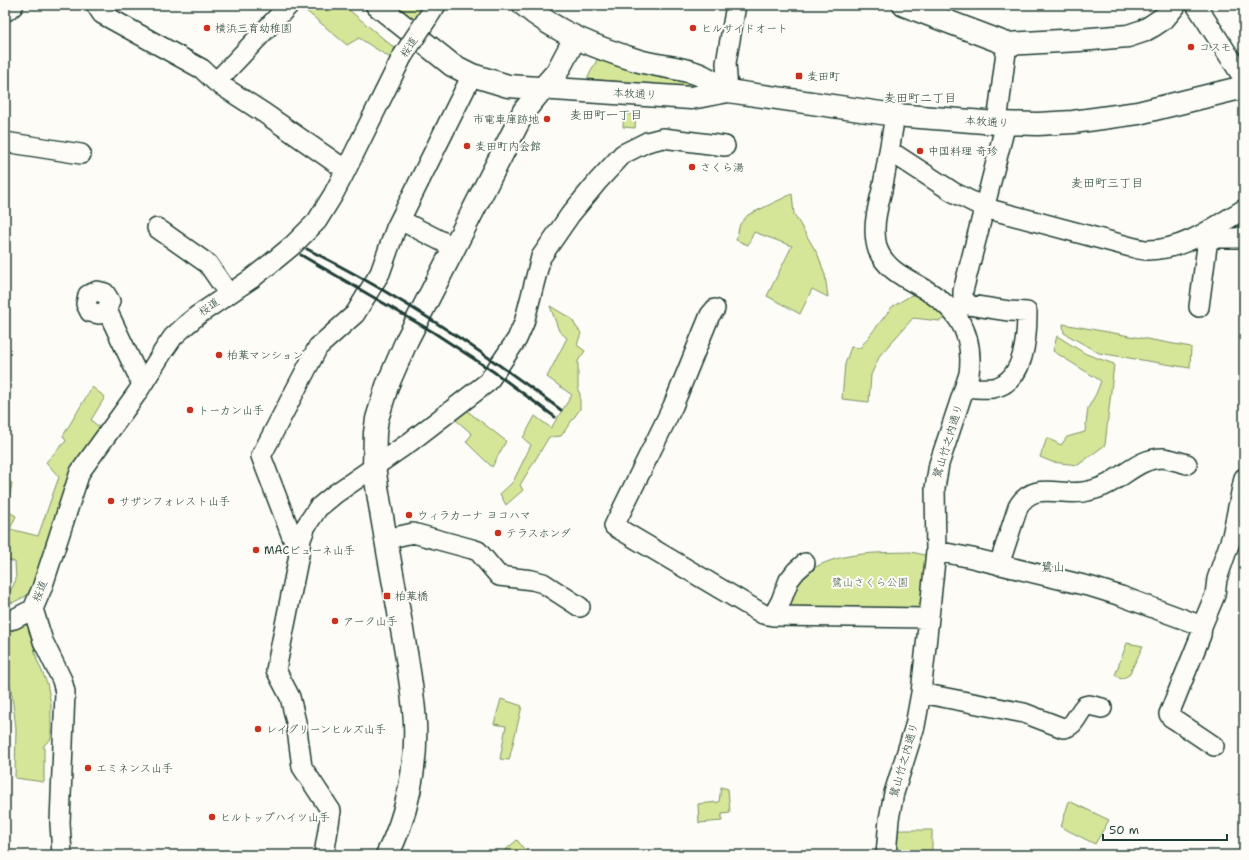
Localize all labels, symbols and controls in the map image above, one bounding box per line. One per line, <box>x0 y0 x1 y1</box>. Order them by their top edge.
place label: 横浜三育幼稚園 <box>215 21 292 36</box>
place label: ヒルサイドオート <box>701 21 788 36</box>
marker: 横浜三育幼稚園 <box>202 23 212 33</box>
marker: ヒルサイドオート <box>688 23 698 33</box>
street label: 桜道 <box>397 34 421 60</box>
place label: コスモ <box>1199 40 1232 55</box>
marker: コスモ <box>1186 42 1196 52</box>
place label: 麦田町 <box>807 69 840 84</box>
marker: 麦田町 <box>794 71 804 81</box>
street label: 本牧通り <box>613 85 657 103</box>
district label: 麦田町二丁目 <box>884 90 956 106</box>
district label: 麦田町一丁目 <box>570 107 642 123</box>
place label: 市電車庫跡地 <box>473 112 539 127</box>
street label: 本牧通り <box>965 113 1009 131</box>
marker: 市電車庫跡地 <box>542 114 552 124</box>
place label: 麦田町内会館 <box>475 139 541 154</box>
marker: 麦田町内会館 <box>462 141 472 151</box>
place label: 中国料理 奇珍 <box>928 144 998 159</box>
marker: 中国料理 奇珍 <box>915 146 925 156</box>
place label: さくら湯 <box>700 160 744 175</box>
marker: さくら湯 <box>687 162 697 172</box>
district label: 麦田町三丁目 <box>1071 175 1143 191</box>
street label: 桜道 <box>196 295 222 319</box>
place label: 柏葉マンション <box>227 348 304 363</box>
marker: 柏葉マンション <box>214 350 224 360</box>
street label: 鷺山竹之内通り <box>930 402 966 480</box>
place label: トーカン山手 <box>198 403 264 418</box>
marker: トーカン山手 <box>185 405 195 415</box>
place label: サザンフォレスト山手 <box>119 494 230 509</box>
marker: サザンフォレスト山手 <box>106 496 116 506</box>
place label: ウィラカーナ ヨコハマ <box>417 508 531 523</box>
marker: ウィラカーナ ヨコハマ <box>404 510 414 520</box>
place label: テラスホンダ <box>506 526 571 541</box>
marker: テラスホンダ <box>493 528 503 538</box>
place label: MACビューネ山手 <box>264 543 355 558</box>
marker: MACビューネ山手 <box>251 545 261 555</box>
district label: 鷺山 <box>1041 559 1065 575</box>
park label: 鷺山さくら公園 <box>832 575 909 590</box>
street label: 桜道 <box>29 578 51 604</box>
place label: 柏葉橋 <box>395 589 428 604</box>
marker: 柏葉橋 <box>382 591 392 601</box>
place label: アーク山手 <box>343 614 398 629</box>
marker: アーク山手 <box>330 616 340 626</box>
street label: 鷺山竹之内通り <box>886 721 922 799</box>
place label: レイグリーンヒルズ山手 <box>266 722 386 737</box>
marker: レイグリーンヒルズ山手 <box>253 724 263 734</box>
place label: エミネンス山手 <box>96 761 173 776</box>
marker: エミネンス山手 <box>83 763 93 773</box>
place label: ヒルトップハイツ山手 <box>220 810 330 825</box>
marker: ヒルトップハイツ山手 <box>207 812 217 822</box>
scale bar <box>1103 816 1227 842</box>
text: 50 m <box>1109 822 1139 838</box>

